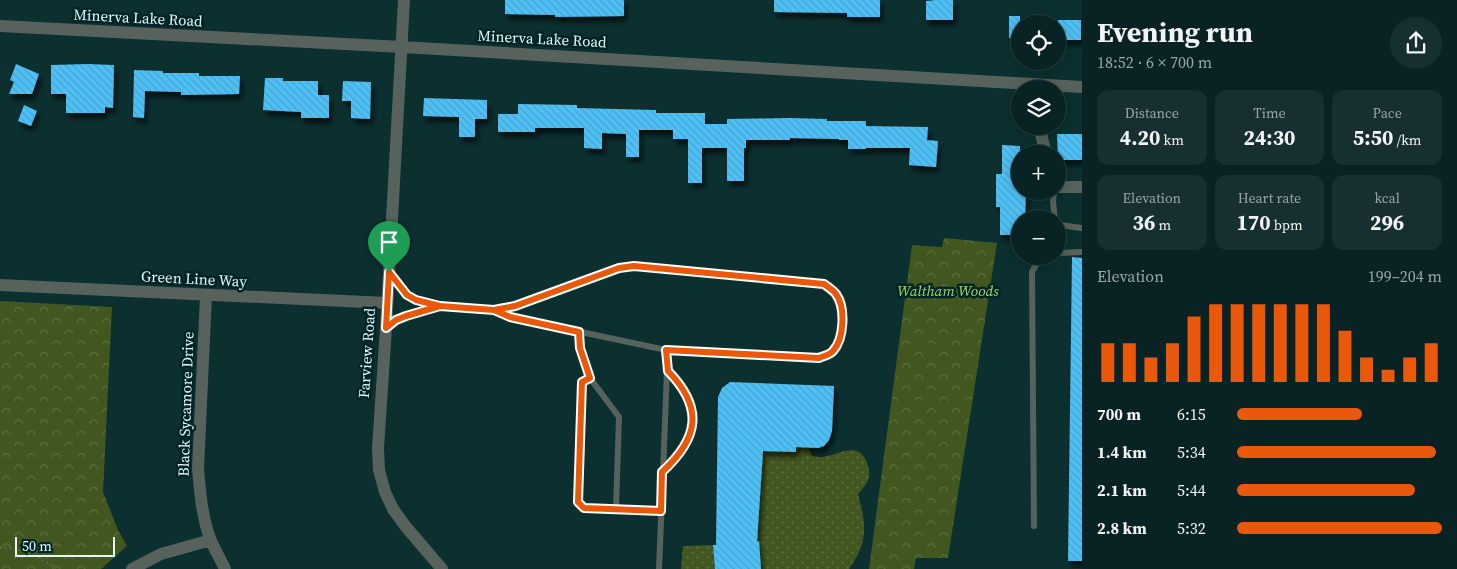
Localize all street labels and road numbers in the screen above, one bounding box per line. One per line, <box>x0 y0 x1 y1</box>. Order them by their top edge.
street label: Minerva Lake Road <box>73 4 204 31</box>
street label: Minerva Lake Road <box>477 25 608 52</box>
street label: Green Line Way <box>141 265 248 292</box>
street label: Farview Road <box>353 307 380 399</box>
street label: Black Sycamore Drive <box>172 331 199 477</box>

